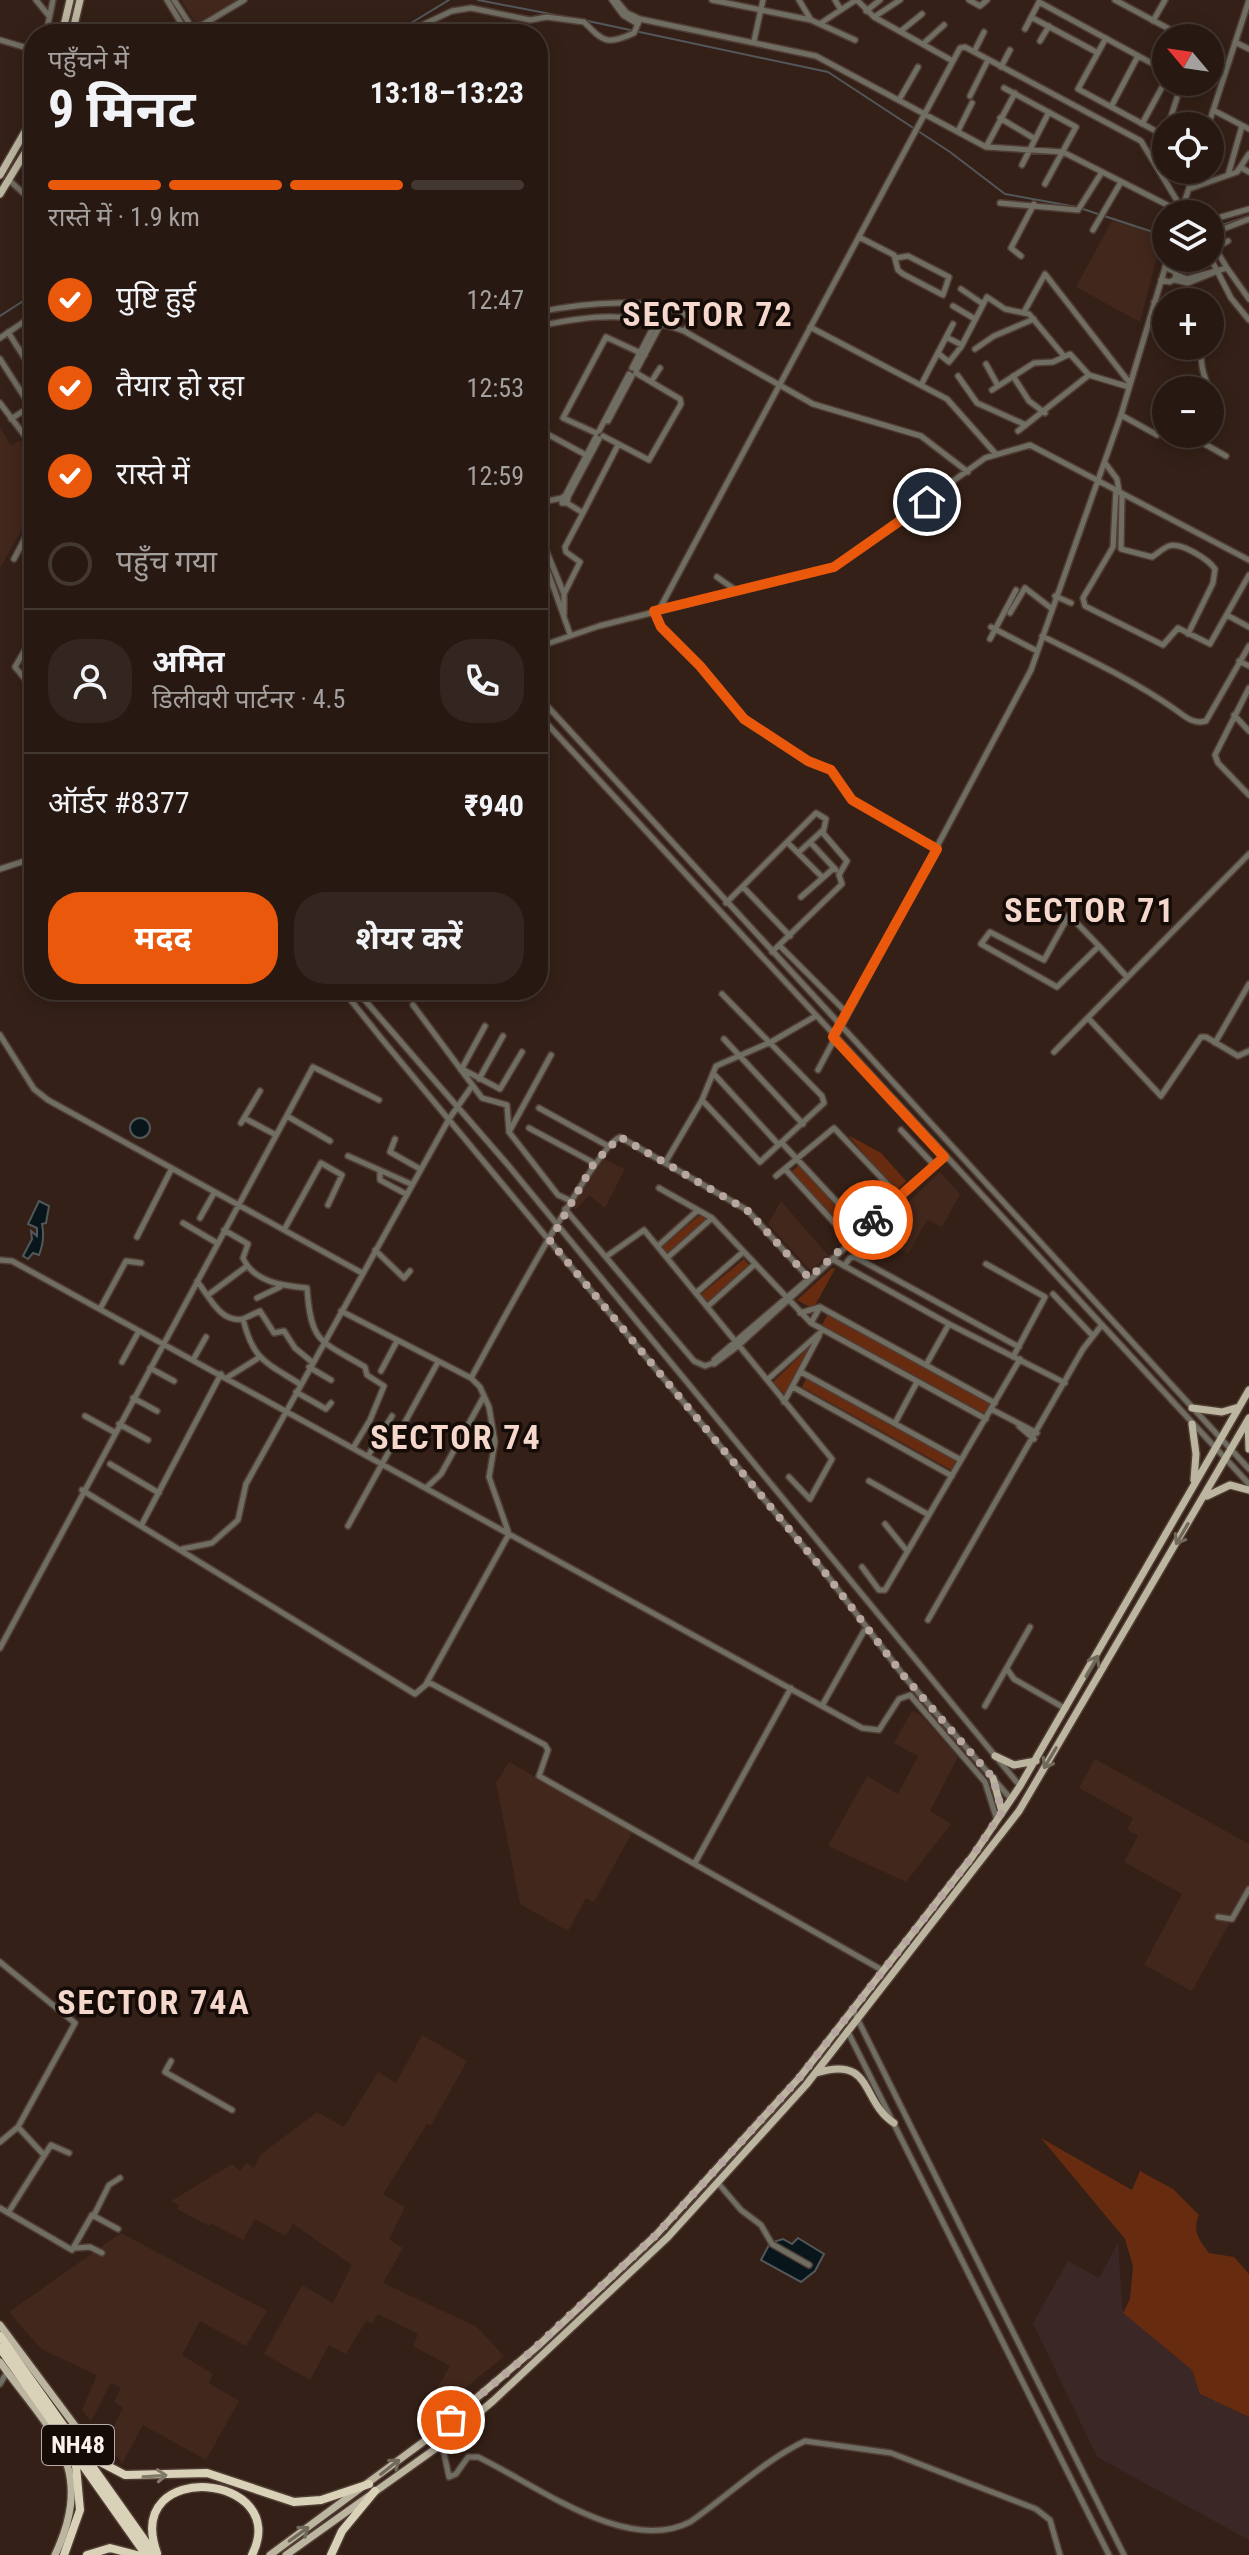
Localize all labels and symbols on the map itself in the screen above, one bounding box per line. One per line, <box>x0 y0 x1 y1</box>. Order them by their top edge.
north arrow <box>1152 24 1224 96</box>
district label: SECTOR 72 <box>622 294 794 334</box>
pin <box>893 468 961 536</box>
district label: SECTOR 71 <box>1004 890 1176 930</box>
courier <box>833 1180 913 1260</box>
district label: SECTOR 74 <box>370 1417 542 1457</box>
one-way arrow <box>1174 1522 1189 1546</box>
one-way arrow <box>1084 1655 1100 1678</box>
one-way arrow <box>1042 1746 1058 1769</box>
district label: SECTOR 74A <box>57 1982 251 2022</box>
pin <box>417 2386 485 2454</box>
road number: NH48 <box>42 2425 114 2465</box>
one-way arrow <box>379 2459 400 2476</box>
one-way arrow <box>141 2468 168 2483</box>
one-way arrow <box>287 2526 309 2542</box>

